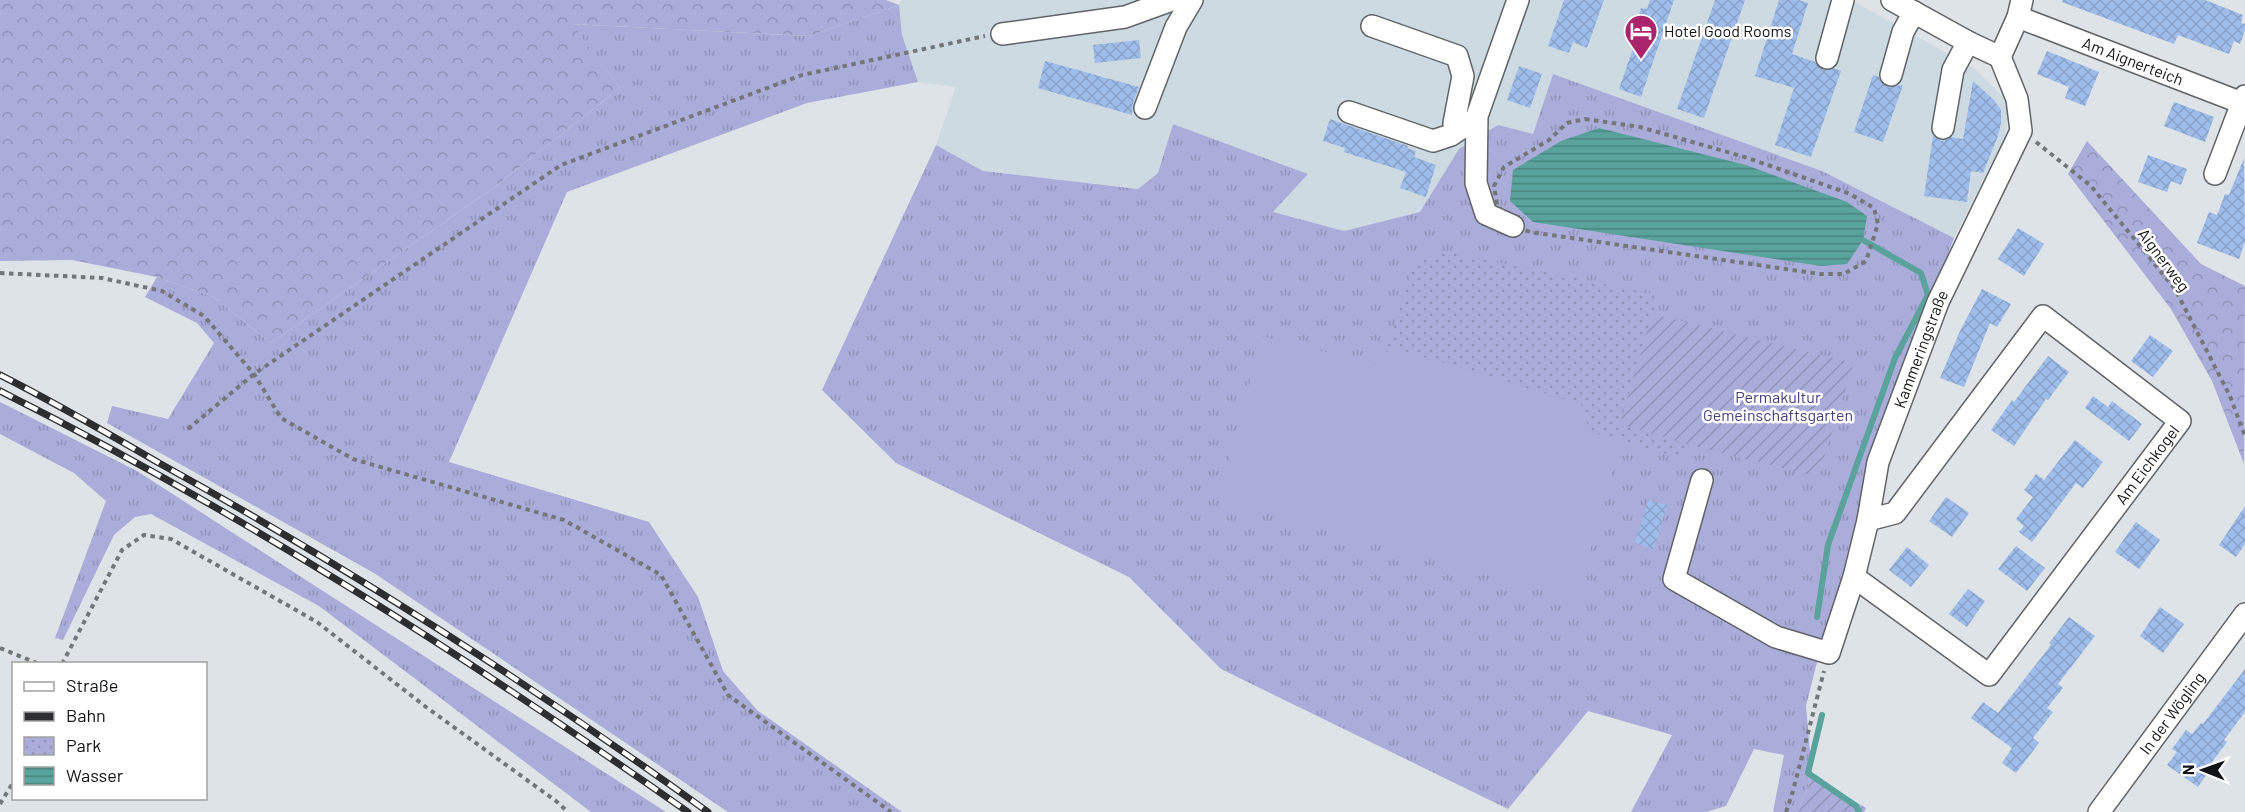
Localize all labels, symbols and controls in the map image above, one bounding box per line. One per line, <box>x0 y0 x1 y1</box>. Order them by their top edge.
hotel icon: Hotel Good Rooms <box>1623 13 1659 60</box>
place label: Hotel Good Rooms <box>1664 21 1791 40</box>
street label: Am Aignerteich <box>2080 33 2186 89</box>
street label: Aignerweg <box>2135 224 2194 295</box>
street label: Kammeringstraße <box>1889 286 1952 410</box>
park label: Permakultur Gemeinschaftsgarten <box>1703 387 1853 424</box>
street label: Am Eichkogel <box>2111 421 2183 508</box>
legend <box>12 662 207 800</box>
street label: In der Wögling <box>2135 668 2208 758</box>
text: Straße <box>66 674 118 696</box>
text: Bahn <box>66 704 106 726</box>
text: Park <box>66 734 101 756</box>
north arrow <box>2173 740 2233 800</box>
text: Wasser <box>66 764 124 786</box>
text: N <box>2178 764 2197 775</box>

